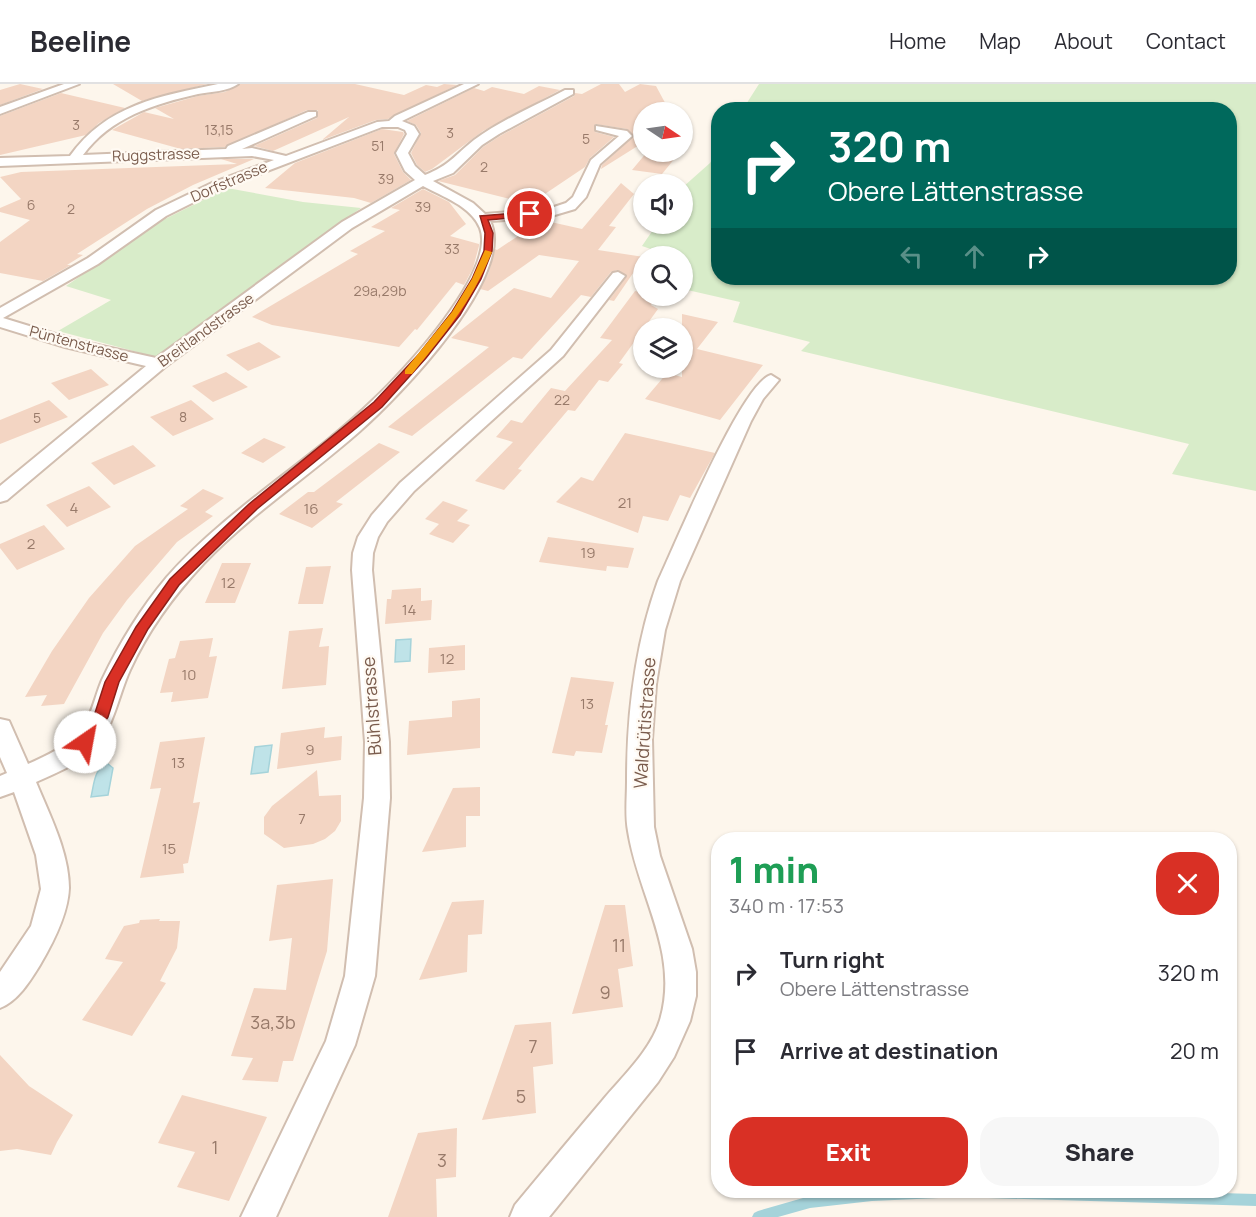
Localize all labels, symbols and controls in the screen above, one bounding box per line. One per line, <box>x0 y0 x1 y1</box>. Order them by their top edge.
text: Beeline <box>30 22 131 60</box>
text: Home <box>889 27 946 55</box>
text: Map <box>979 27 1021 55</box>
text: About <box>1054 27 1113 55</box>
text: Contact <box>1146 27 1226 55</box>
north arrow <box>633 102 693 162</box>
map controls <box>633 102 693 378</box>
house number: 3 <box>72 115 80 134</box>
text: 320 m <box>828 117 951 175</box>
house number: 13,15 <box>205 120 233 139</box>
house number: 3 <box>446 123 454 142</box>
icon: right <box>729 126 807 204</box>
house number: 5 <box>582 129 590 148</box>
house number: 51 <box>371 136 385 155</box>
street label: Ruggstrasse <box>112 142 201 167</box>
street label: Dorfstrasse <box>187 156 271 207</box>
house number: 2 <box>480 157 488 176</box>
house number: 39 <box>378 169 394 188</box>
text: Obere Lättenstrasse <box>828 172 1083 209</box>
button: sound <box>633 174 693 234</box>
pin <box>504 188 555 239</box>
house number: 6 <box>27 195 35 214</box>
house number: 39 <box>415 197 431 216</box>
icon: arrive <box>513 197 546 230</box>
house number: 2 <box>67 199 75 218</box>
house number: 33 <box>444 239 460 258</box>
icon: left <box>895 240 928 273</box>
icon: ahead <box>958 240 991 273</box>
icon: right <box>1021 240 1054 273</box>
button: search <box>633 246 693 306</box>
house number: 29a,29b <box>353 281 407 300</box>
street label: Breitlandstrasse <box>153 287 258 372</box>
button: layers <box>633 318 693 378</box>
street label: Püntenstrasse <box>27 320 131 367</box>
house number: 22 <box>554 390 570 409</box>
house number: 8 <box>179 407 187 426</box>
house number: 5 <box>33 408 41 427</box>
house number: 21 <box>618 492 632 513</box>
house number: 4 <box>70 497 79 518</box>
house number: 16 <box>303 498 319 519</box>
house number: 2 <box>27 533 35 554</box>
house number: 19 <box>580 542 596 563</box>
house number: 12 <box>221 572 235 593</box>
house number: 14 <box>402 599 416 620</box>
house number: 12 <box>440 648 454 669</box>
street label: Bühlstrasse <box>356 656 386 756</box>
street label: Waldrütistrasse <box>627 656 661 789</box>
house number: 10 <box>182 664 197 685</box>
house number: 13 <box>580 693 594 714</box>
position arrow <box>53 710 117 774</box>
house number: 9 <box>305 739 315 760</box>
house number: 13 <box>171 752 185 773</box>
house number: 7 <box>298 808 306 829</box>
house number: 15 <box>162 838 176 859</box>
text: 1 min <box>729 845 819 894</box>
button: close <box>1156 852 1219 915</box>
text: 340 m · 17:53 <box>729 892 844 919</box>
house number: 11 <box>612 933 626 957</box>
text: Turn right <box>780 945 885 975</box>
icon: right <box>729 957 762 990</box>
text: 320 m <box>1158 958 1219 988</box>
text: Obere Lättenstrasse <box>780 975 969 1002</box>
house number: 9 <box>599 980 611 1004</box>
house number: 3a,3b <box>250 1010 296 1034</box>
house number: 7 <box>528 1034 538 1058</box>
icon: arrive <box>729 1035 762 1068</box>
text: Arrive at destination <box>780 1036 998 1066</box>
text: 20 m <box>1170 1036 1219 1066</box>
house number: 5 <box>516 1084 526 1108</box>
button: Exit <box>729 1117 968 1186</box>
button: Share <box>980 1117 1219 1186</box>
house number: 1 <box>211 1135 219 1159</box>
house number: 3 <box>437 1148 447 1172</box>

